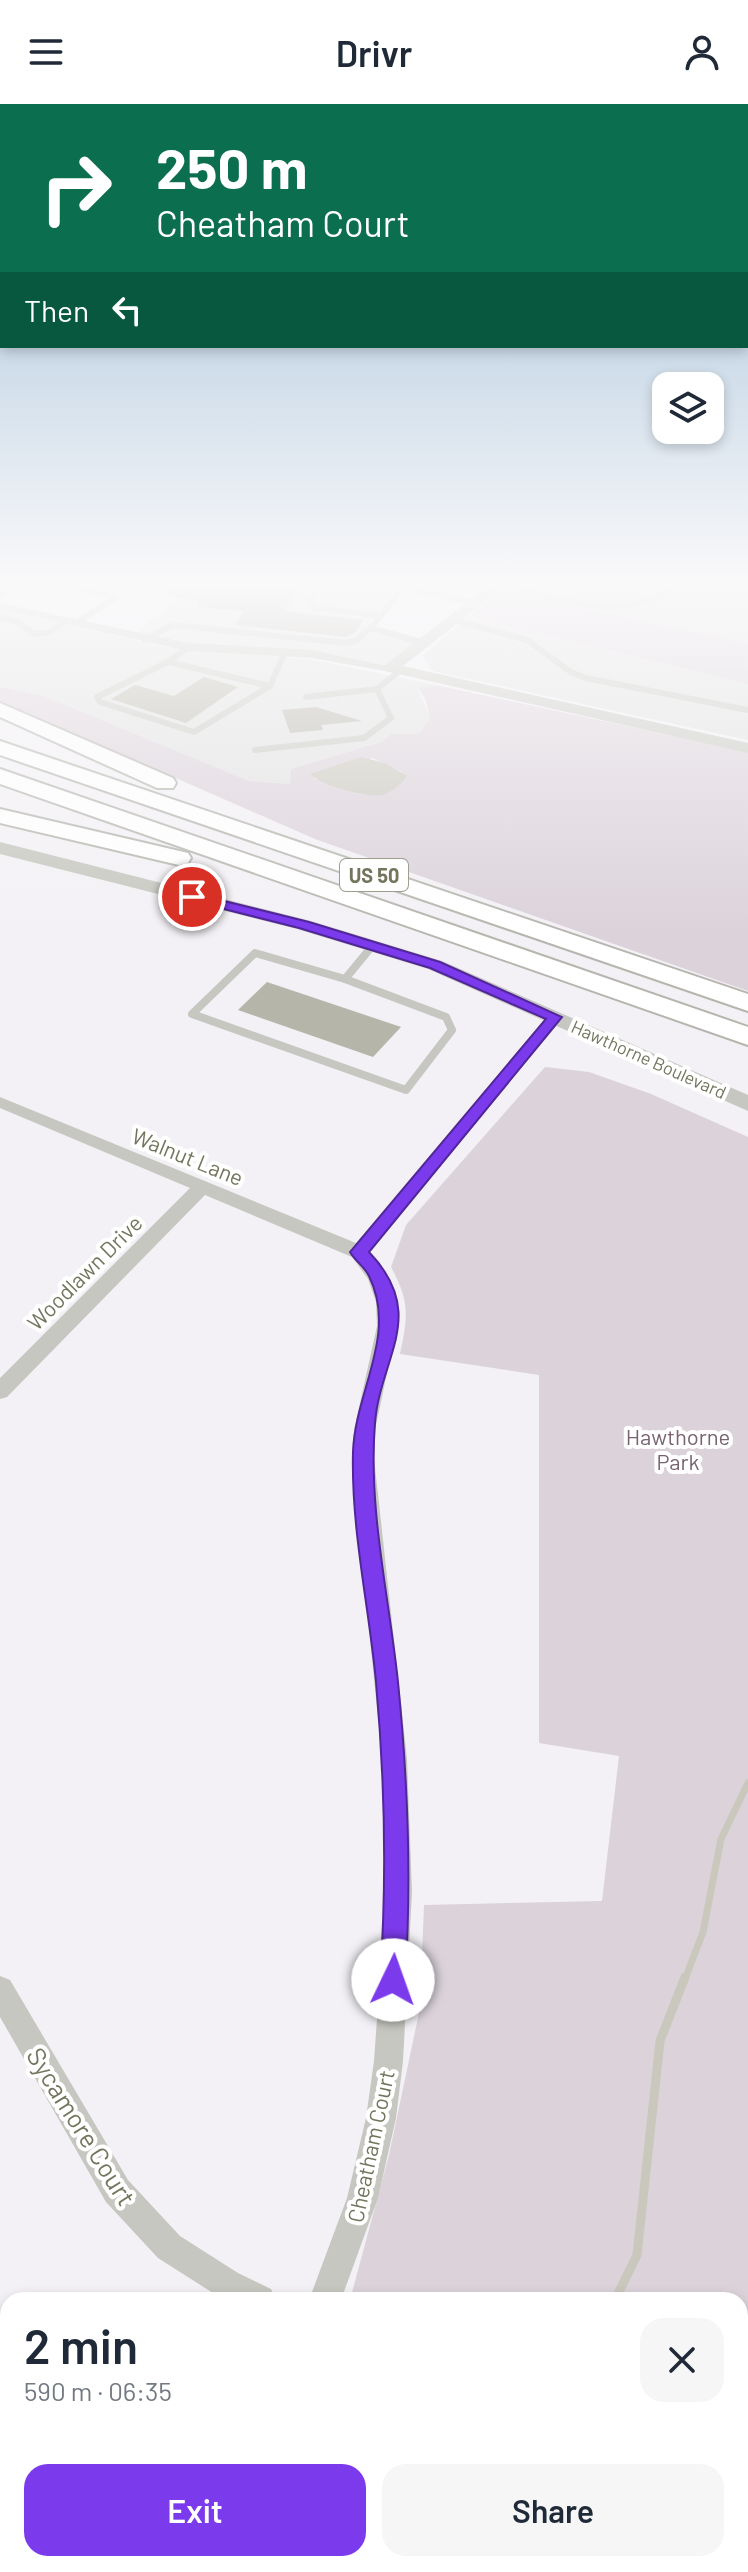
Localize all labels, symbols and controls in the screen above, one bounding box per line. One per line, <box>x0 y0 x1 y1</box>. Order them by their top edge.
icon: menu <box>24 30 68 74</box>
icon: person <box>680 30 724 74</box>
text: Drivr <box>336 31 412 74</box>
text: 250 m <box>156 133 307 200</box>
icon: right <box>24 136 128 240</box>
text: Cheatham Court <box>156 201 410 244</box>
icon: left <box>105 288 149 332</box>
text: Then <box>24 292 89 328</box>
map controls <box>652 372 724 444</box>
button: layers <box>652 372 724 444</box>
road number: US 50 <box>340 859 408 891</box>
pin <box>158 863 226 931</box>
icon: arrive <box>170 875 214 919</box>
street label: Hawthorne Boulevard <box>568 1015 730 1103</box>
street label: Walnut Lane <box>129 1122 247 1190</box>
street label: Woodlawn Drive <box>21 1209 147 1335</box>
park label: Hawthorne Park <box>626 1423 730 1474</box>
position arrow <box>351 1938 435 2022</box>
street label: Sycamore Court <box>21 2041 143 2211</box>
street label: Cheatham Court <box>341 2068 399 2224</box>
text: 2 min <box>24 2316 138 2374</box>
button: close <box>640 2318 724 2402</box>
text: 590 m · 06:35 <box>24 2375 172 2406</box>
button: Exit <box>24 2464 366 2556</box>
button: Share <box>382 2464 724 2556</box>

